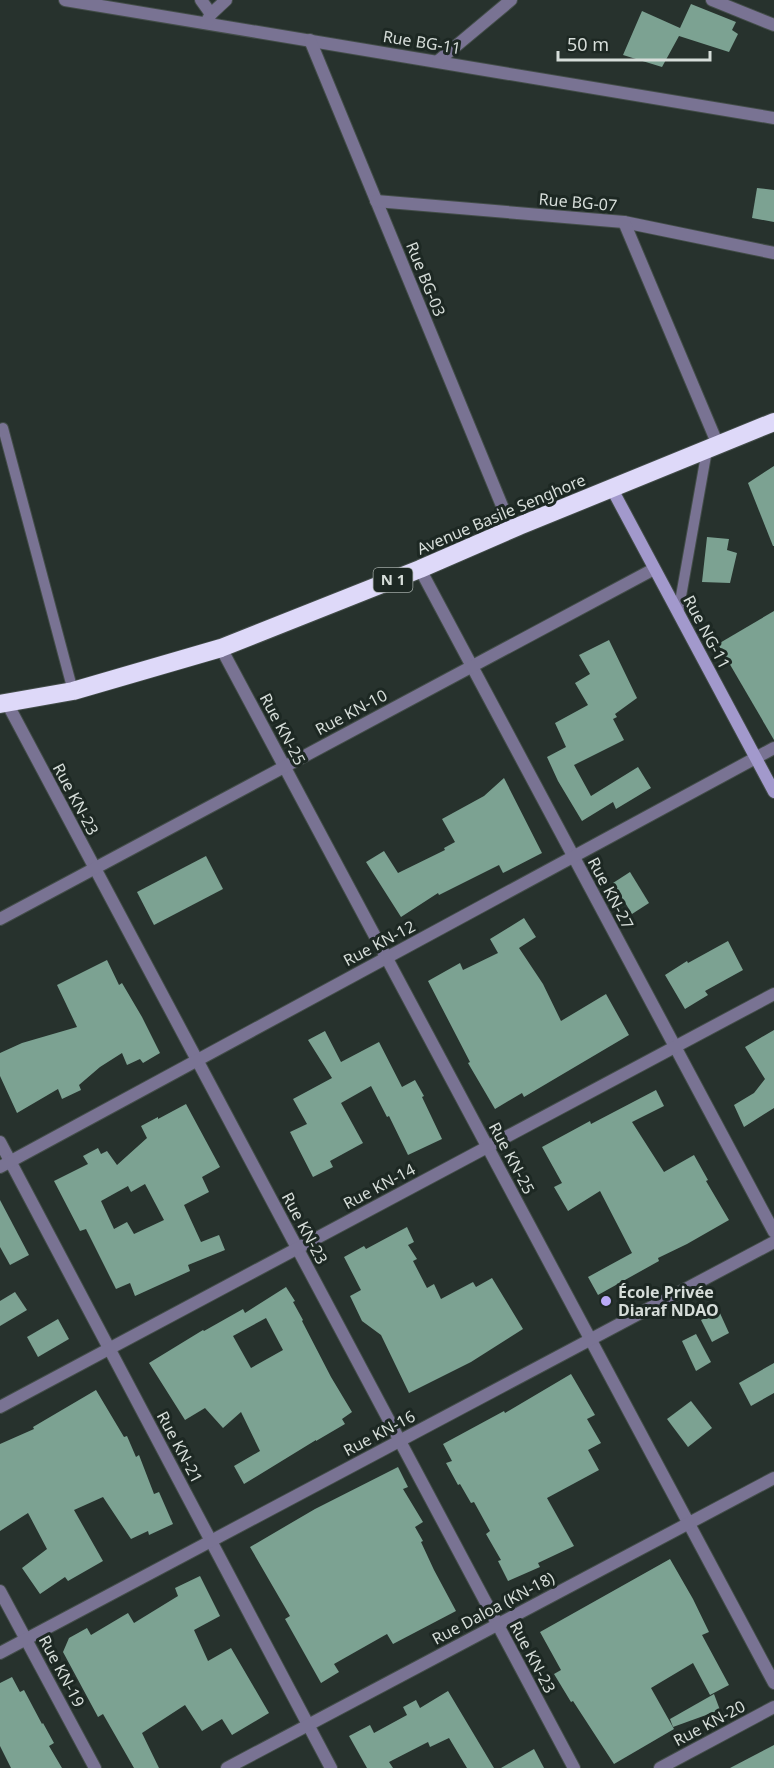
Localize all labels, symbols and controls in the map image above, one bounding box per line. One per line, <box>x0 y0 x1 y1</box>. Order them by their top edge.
scale bar <box>558 24 710 62</box>
street label: Rue BG-11 <box>381 25 463 59</box>
text: 50 m <box>567 32 609 56</box>
street label: Rue BG-07 <box>538 188 618 216</box>
street label: Rue BG-03 <box>401 238 451 320</box>
street label: Avenue Basile Senghore <box>413 468 589 560</box>
road number: N 1 <box>374 568 412 592</box>
street label: Rue NG-11 <box>678 591 736 673</box>
street label: Rue KN-10 <box>311 684 391 740</box>
street label: Rue KN-25 <box>255 689 311 769</box>
street label: Rue KN-23 <box>48 759 104 839</box>
street label: Rue KN-27 <box>583 853 639 933</box>
street label: Rue KN-12 <box>339 915 419 971</box>
street label: Rue KN-25 <box>484 1118 540 1198</box>
street label: Rue KN-14 <box>339 1158 419 1214</box>
street label: Rue KN-23 <box>277 1188 333 1268</box>
place label: École Privée Diaraf NDAO <box>618 1281 719 1321</box>
marker: École Privée Diaraf NDAO <box>599 1294 613 1308</box>
street label: Rue KN-16 <box>339 1405 419 1461</box>
street label: Rue KN-21 <box>152 1407 208 1487</box>
street label: Rue Daloa (KN-18) <box>428 1566 558 1650</box>
street label: Rue KN-23 <box>505 1617 561 1697</box>
street label: Rue KN-19 <box>34 1631 90 1711</box>
street label: Rue KN-20 <box>669 1695 749 1751</box>

